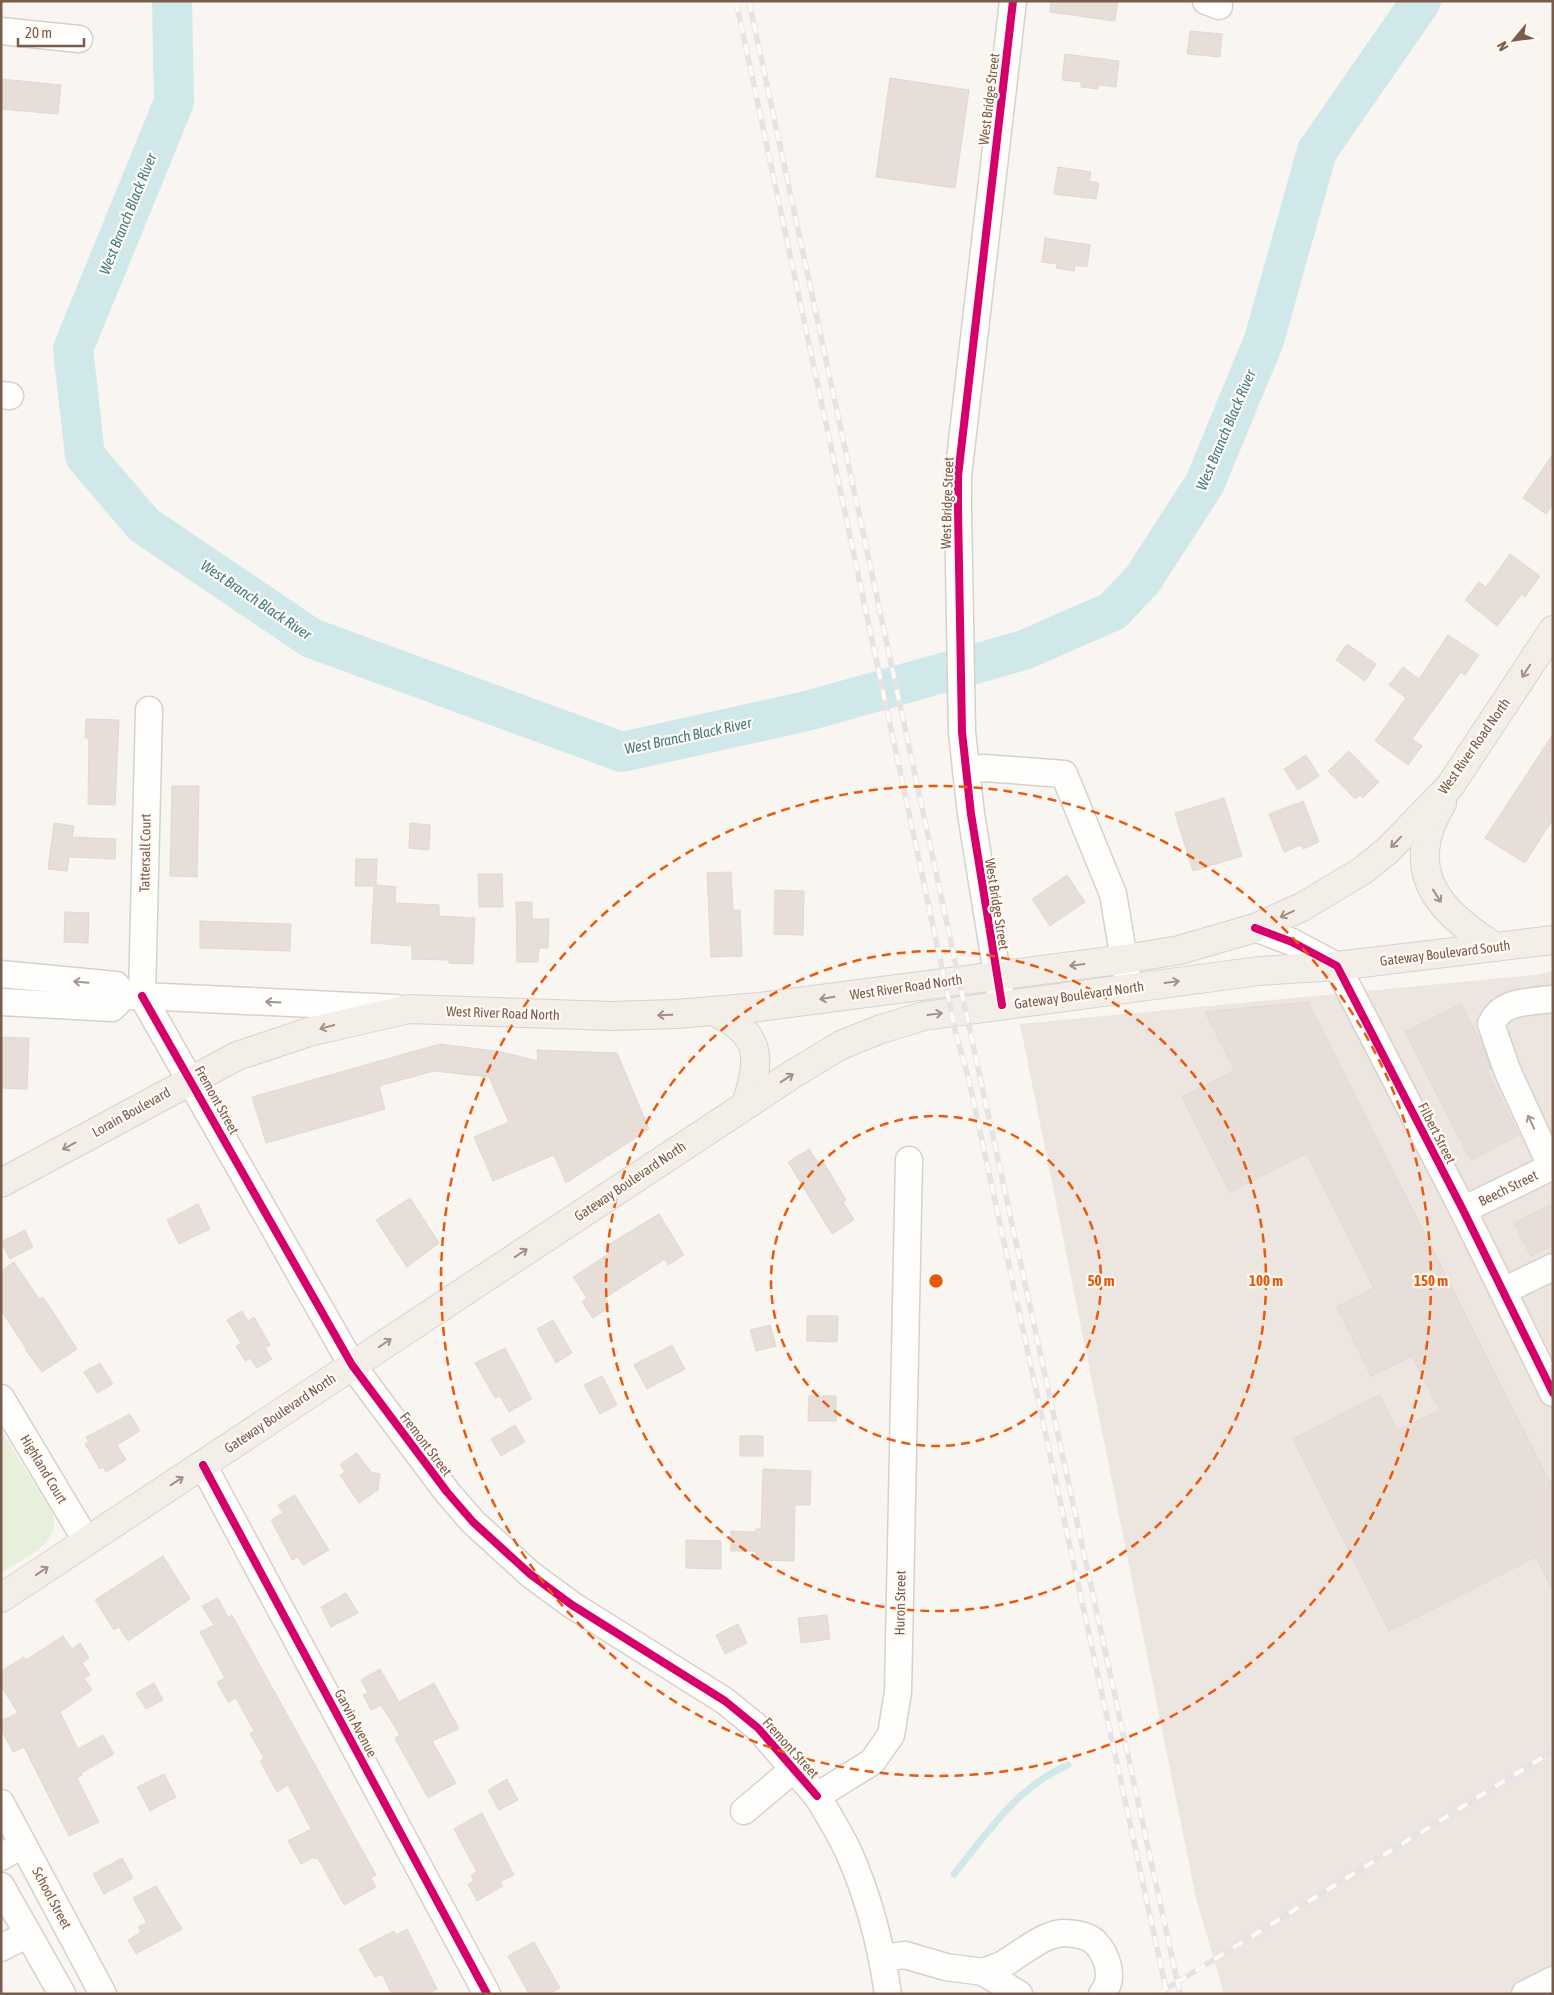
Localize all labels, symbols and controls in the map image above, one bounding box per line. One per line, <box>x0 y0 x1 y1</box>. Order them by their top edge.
scale bar <box>18 15 84 47</box>
north arrow <box>1489 15 1539 65</box>
text: 20 m <box>25 24 52 41</box>
text: N <box>1494 39 1512 54</box>
street label: West Bridge Street <box>975 52 1003 146</box>
water label: West Branch Black River <box>95 150 160 277</box>
water label: West Branch Black River <box>1192 366 1259 493</box>
street label: West Bridge Street <box>937 457 957 549</box>
water label: West Branch Black River <box>198 556 315 643</box>
one-way arrow <box>1521 664 1531 678</box>
street label: West River Road North <box>1435 695 1513 797</box>
water label: West Branch Black River <box>623 714 753 757</box>
street label: Tattersall Court <box>136 814 154 892</box>
one-way arrow <box>1390 835 1402 848</box>
street label: West Bridge Street <box>982 857 1012 951</box>
one-way arrow <box>1433 889 1443 903</box>
one-way arrow <box>1280 910 1295 920</box>
street label: Gateway Boulevard South <box>1379 937 1511 969</box>
one-way arrow <box>1069 960 1085 970</box>
street label: West River Road North <box>849 971 963 1003</box>
one-way arrow <box>73 977 89 986</box>
one-way arrow <box>1164 977 1180 987</box>
street label: Gateway Boulevard North <box>1013 978 1145 1012</box>
one-way arrow <box>819 994 835 1004</box>
one-way arrow <box>265 997 281 1006</box>
street label: West River Road North <box>446 1003 560 1023</box>
one-way arrow <box>927 1009 943 1019</box>
one-way arrow <box>657 1010 673 1019</box>
one-way arrow <box>320 1022 336 1032</box>
street label: Fremont Street <box>192 1063 242 1137</box>
one-way arrow <box>779 1073 793 1083</box>
street label: Lorain Boulevard <box>89 1084 173 1140</box>
street label: Filbert Street <box>1415 1100 1459 1166</box>
one-way arrow <box>1525 1115 1535 1130</box>
street label: Gateway Boulevard North <box>571 1138 689 1224</box>
one-way arrow <box>62 1141 77 1151</box>
street label: Beech Street <box>1476 1167 1540 1209</box>
one-way arrow <box>514 1248 528 1259</box>
centre of rings <box>927 1272 945 1290</box>
text: 50 m <box>1088 1272 1115 1289</box>
text: 100 m <box>1249 1272 1283 1289</box>
text: 150 m <box>1414 1272 1448 1289</box>
one-way arrow <box>378 1338 392 1348</box>
street label: Gateway Boulevard North <box>221 1370 339 1456</box>
street label: Fremont Street <box>397 1409 455 1479</box>
street label: Highland Court <box>17 1432 71 1506</box>
one-way arrow <box>170 1476 184 1487</box>
one-way arrow <box>34 1566 48 1576</box>
street label: Huron Street <box>891 1570 909 1636</box>
street label: Garvin Avenue <box>331 1686 381 1760</box>
street label: Fremont Street <box>760 1714 822 1782</box>
street label: School Street <box>29 1865 75 1931</box>

